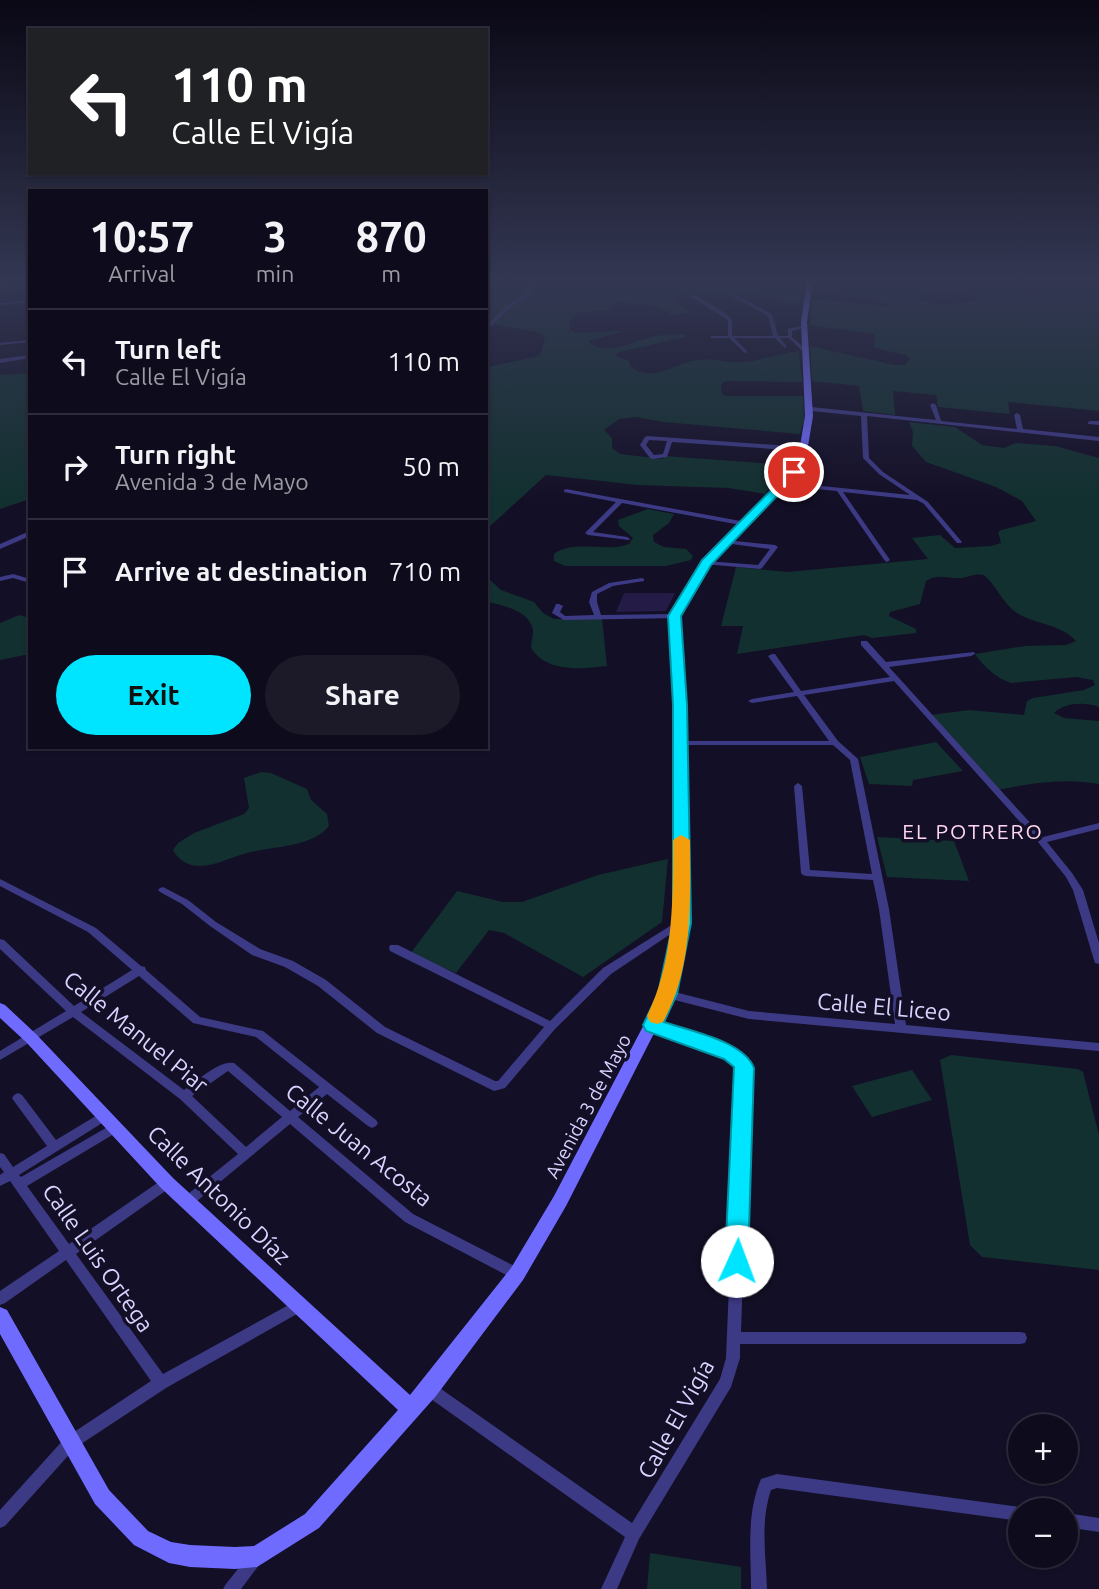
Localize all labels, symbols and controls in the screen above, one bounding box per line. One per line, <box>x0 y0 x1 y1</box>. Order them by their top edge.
icon: left <box>56 56 147 147</box>
text: 110 m <box>171 56 308 111</box>
text: Calle El Vigía <box>171 114 354 150</box>
text: 10:57 <box>89 213 194 260</box>
text: 3 <box>263 213 287 260</box>
text: 870 <box>356 213 427 260</box>
text: Arrival <box>108 261 175 286</box>
text: min <box>256 261 294 286</box>
text: m <box>381 261 401 286</box>
text: Turn left <box>115 335 221 364</box>
icon: left <box>56 343 94 381</box>
text: 110 m <box>388 347 460 376</box>
text: Calle El Vigía <box>115 364 247 389</box>
text: Turn right <box>115 440 236 469</box>
pin <box>764 442 824 502</box>
icon: right <box>56 448 94 486</box>
text: 50 m <box>402 452 460 481</box>
icon: arrive <box>775 453 813 491</box>
text: Avenida 3 de Mayo <box>115 469 309 494</box>
icon: arrive <box>56 553 94 591</box>
text: Arrive at destination <box>115 557 368 586</box>
text: 710 m <box>389 557 461 586</box>
button: Exit <box>56 655 251 735</box>
button: Share <box>265 655 460 735</box>
district label: EL POTRERO <box>902 819 1044 843</box>
street label: Calle Manuel Piar <box>59 966 214 1097</box>
street label: Calle El Liceo <box>816 988 952 1025</box>
street label: Avenida 3 de Mayo <box>541 1030 635 1182</box>
street label: Calle Juan Acosta <box>281 1078 437 1211</box>
street label: Calle Antonio Díaz <box>143 1120 296 1269</box>
street label: Calle Luis Ortega <box>38 1179 159 1337</box>
position arrow <box>700 1224 774 1298</box>
street label: Calle El Vigía <box>633 1355 718 1482</box>
map controls <box>1008 1414 1078 1568</box>
button: + <box>1008 1414 1078 1484</box>
button: − <box>1008 1498 1078 1568</box>

